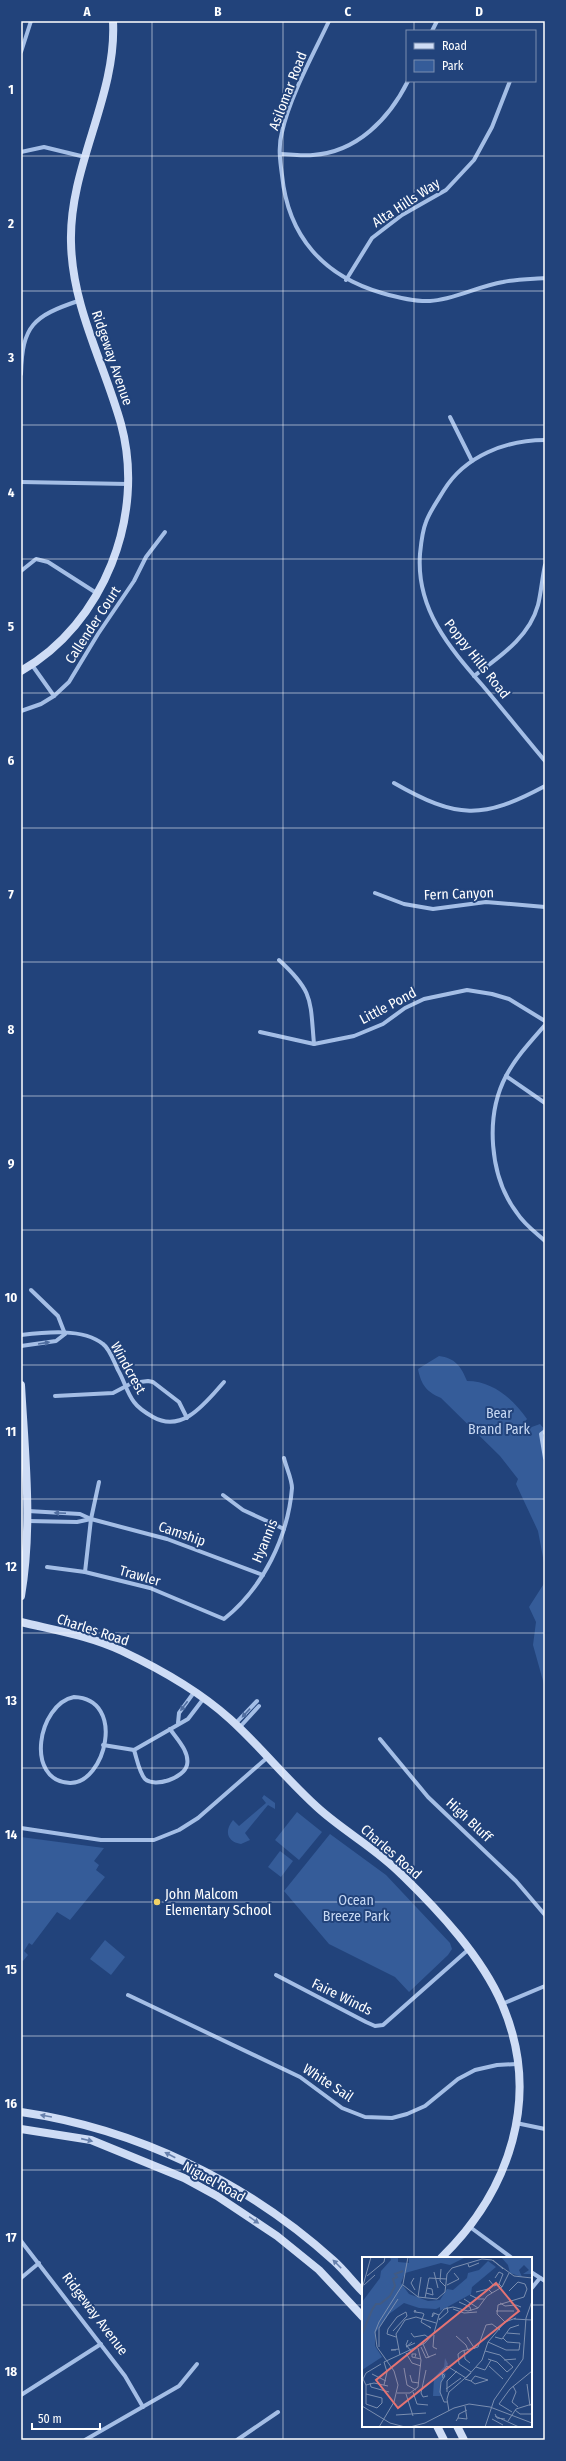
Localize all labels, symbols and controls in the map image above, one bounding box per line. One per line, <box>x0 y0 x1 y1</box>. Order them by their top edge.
text: A <box>82 4 91 19</box>
text: B <box>214 4 222 19</box>
text: C <box>345 4 352 19</box>
text: D <box>475 4 483 19</box>
legend <box>406 30 536 82</box>
text: Road <box>442 39 467 53</box>
street label: Asilomar Road <box>265 49 311 133</box>
text: Park <box>442 59 464 73</box>
text: 1 <box>8 82 14 97</box>
street label: Alta Hills Way <box>369 174 444 231</box>
text: 2 <box>7 216 14 231</box>
street label: Ridgeway Avenue <box>88 308 136 408</box>
text: 3 <box>7 350 14 365</box>
text: 4 <box>8 485 15 500</box>
street label: Callender Court <box>62 583 125 667</box>
street label: Poppy Hills Road <box>441 616 513 702</box>
text: 5 <box>8 619 14 634</box>
text: 6 <box>8 753 15 768</box>
street label: Fern Canyon <box>424 884 494 904</box>
text: 7 <box>8 887 14 902</box>
street label: Little Pond <box>357 984 419 1028</box>
text: 8 <box>8 1022 15 1037</box>
text: 9 <box>8 1156 15 1171</box>
text: 10 <box>5 1290 17 1305</box>
street label: Windcrest <box>107 1339 149 1397</box>
one-way arrow <box>38 1340 50 1346</box>
park label: Bear Brand Park <box>468 1405 530 1438</box>
text: 11 <box>6 1424 16 1439</box>
one-way arrow <box>53 1510 66 1516</box>
street label: Hyannis <box>249 1517 281 1565</box>
street label: Camship <box>156 1518 208 1550</box>
text: 12 <box>5 1559 17 1574</box>
street label: Trawler <box>118 1562 163 1590</box>
street label: Charles Road <box>55 1610 131 1650</box>
text: 13 <box>5 1693 17 1708</box>
one-way arrow <box>180 1701 188 1712</box>
one-way arrow <box>242 1708 251 1717</box>
street label: High Bluff <box>443 1795 497 1847</box>
street label: Charles Road <box>357 1821 425 1883</box>
text: 14 <box>5 1827 17 1842</box>
place label: John Malcom Elementary School <box>165 1886 272 1919</box>
park label: Ocean Breeze Park <box>323 1892 390 1925</box>
marker: John Malcom Elementary School <box>152 1897 162 1907</box>
text: 15 <box>5 1962 17 1977</box>
street label: Faire Winds <box>309 1975 375 2019</box>
street label: White Sail <box>299 2060 357 2106</box>
text: 16 <box>5 2096 17 2111</box>
one-way arrow <box>40 2112 53 2118</box>
one-way arrow <box>81 2137 93 2143</box>
one-way arrow <box>164 2152 176 2158</box>
street label: Niguel Road <box>180 2158 248 2206</box>
one-way arrow <box>248 2216 259 2224</box>
text: 17 <box>5 2230 17 2245</box>
inset map <box>362 2257 532 2427</box>
one-way arrow <box>332 2259 341 2269</box>
street label: Ridgeway Avenue <box>58 2269 132 2359</box>
text: 18 <box>5 2364 17 2379</box>
scale bar <box>32 2405 100 2431</box>
text: 50 m <box>38 2412 62 2426</box>

